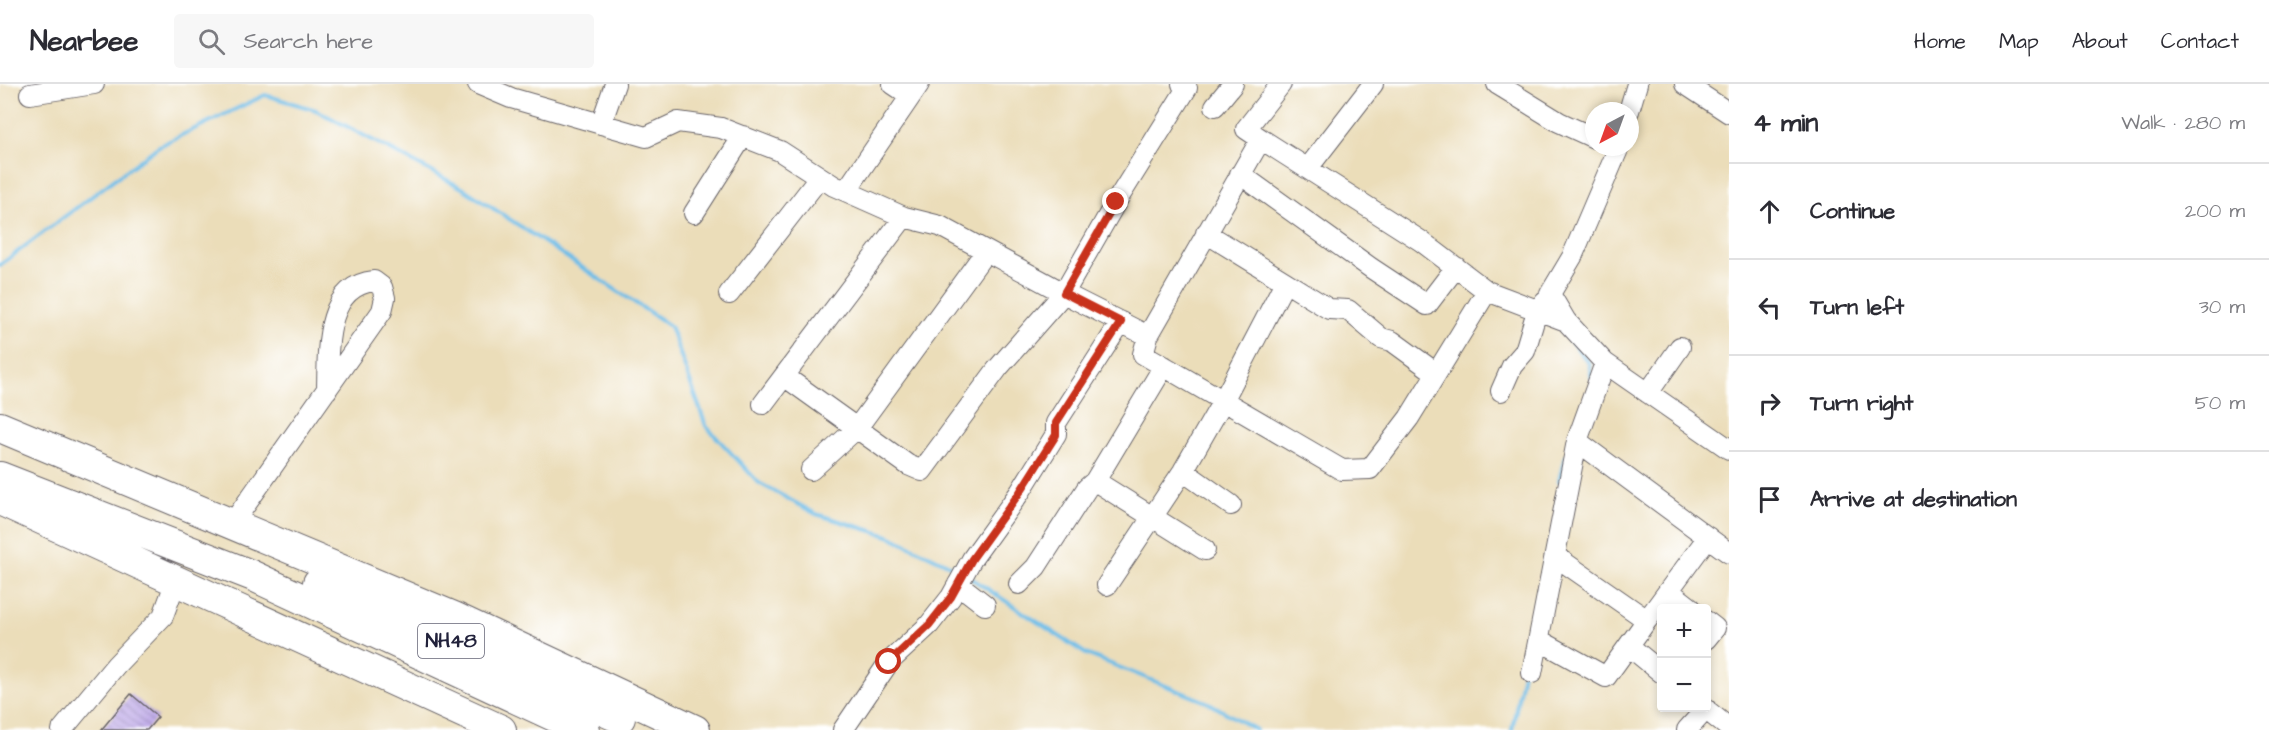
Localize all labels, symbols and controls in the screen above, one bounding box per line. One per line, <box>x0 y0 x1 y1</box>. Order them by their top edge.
search box <box>174 14 594 68</box>
text: Nearbee <box>30 22 138 61</box>
icon: search <box>195 25 228 58</box>
text: Search here <box>243 26 373 57</box>
text: Home <box>1914 27 1966 56</box>
text: Map <box>1999 27 2039 56</box>
text: About <box>2072 27 2128 56</box>
text: Contact <box>2161 27 2239 56</box>
north arrow <box>1585 102 1639 156</box>
text: 4 min <box>1753 105 1818 141</box>
text: Walk · 280 m <box>2121 109 2245 137</box>
route end <box>1102 188 1128 214</box>
icon: ahead <box>1753 195 1786 228</box>
text: Continue <box>1810 196 1895 227</box>
text: 200 m <box>2185 197 2245 225</box>
icon: left <box>1753 291 1786 324</box>
text: Turn left <box>1810 292 1904 323</box>
text: 30 m <box>2199 293 2245 321</box>
icon: right <box>1753 387 1786 420</box>
text: Turn right <box>1810 388 1913 419</box>
text: 50 m <box>2195 389 2245 417</box>
icon: arrive <box>1753 483 1786 516</box>
text: Arrive at destination <box>1810 484 2017 515</box>
map controls <box>1657 604 1711 712</box>
button: + <box>1657 604 1711 658</box>
road number: NH48 <box>418 624 484 658</box>
route start <box>875 648 901 674</box>
button: − <box>1657 658 1711 712</box>

